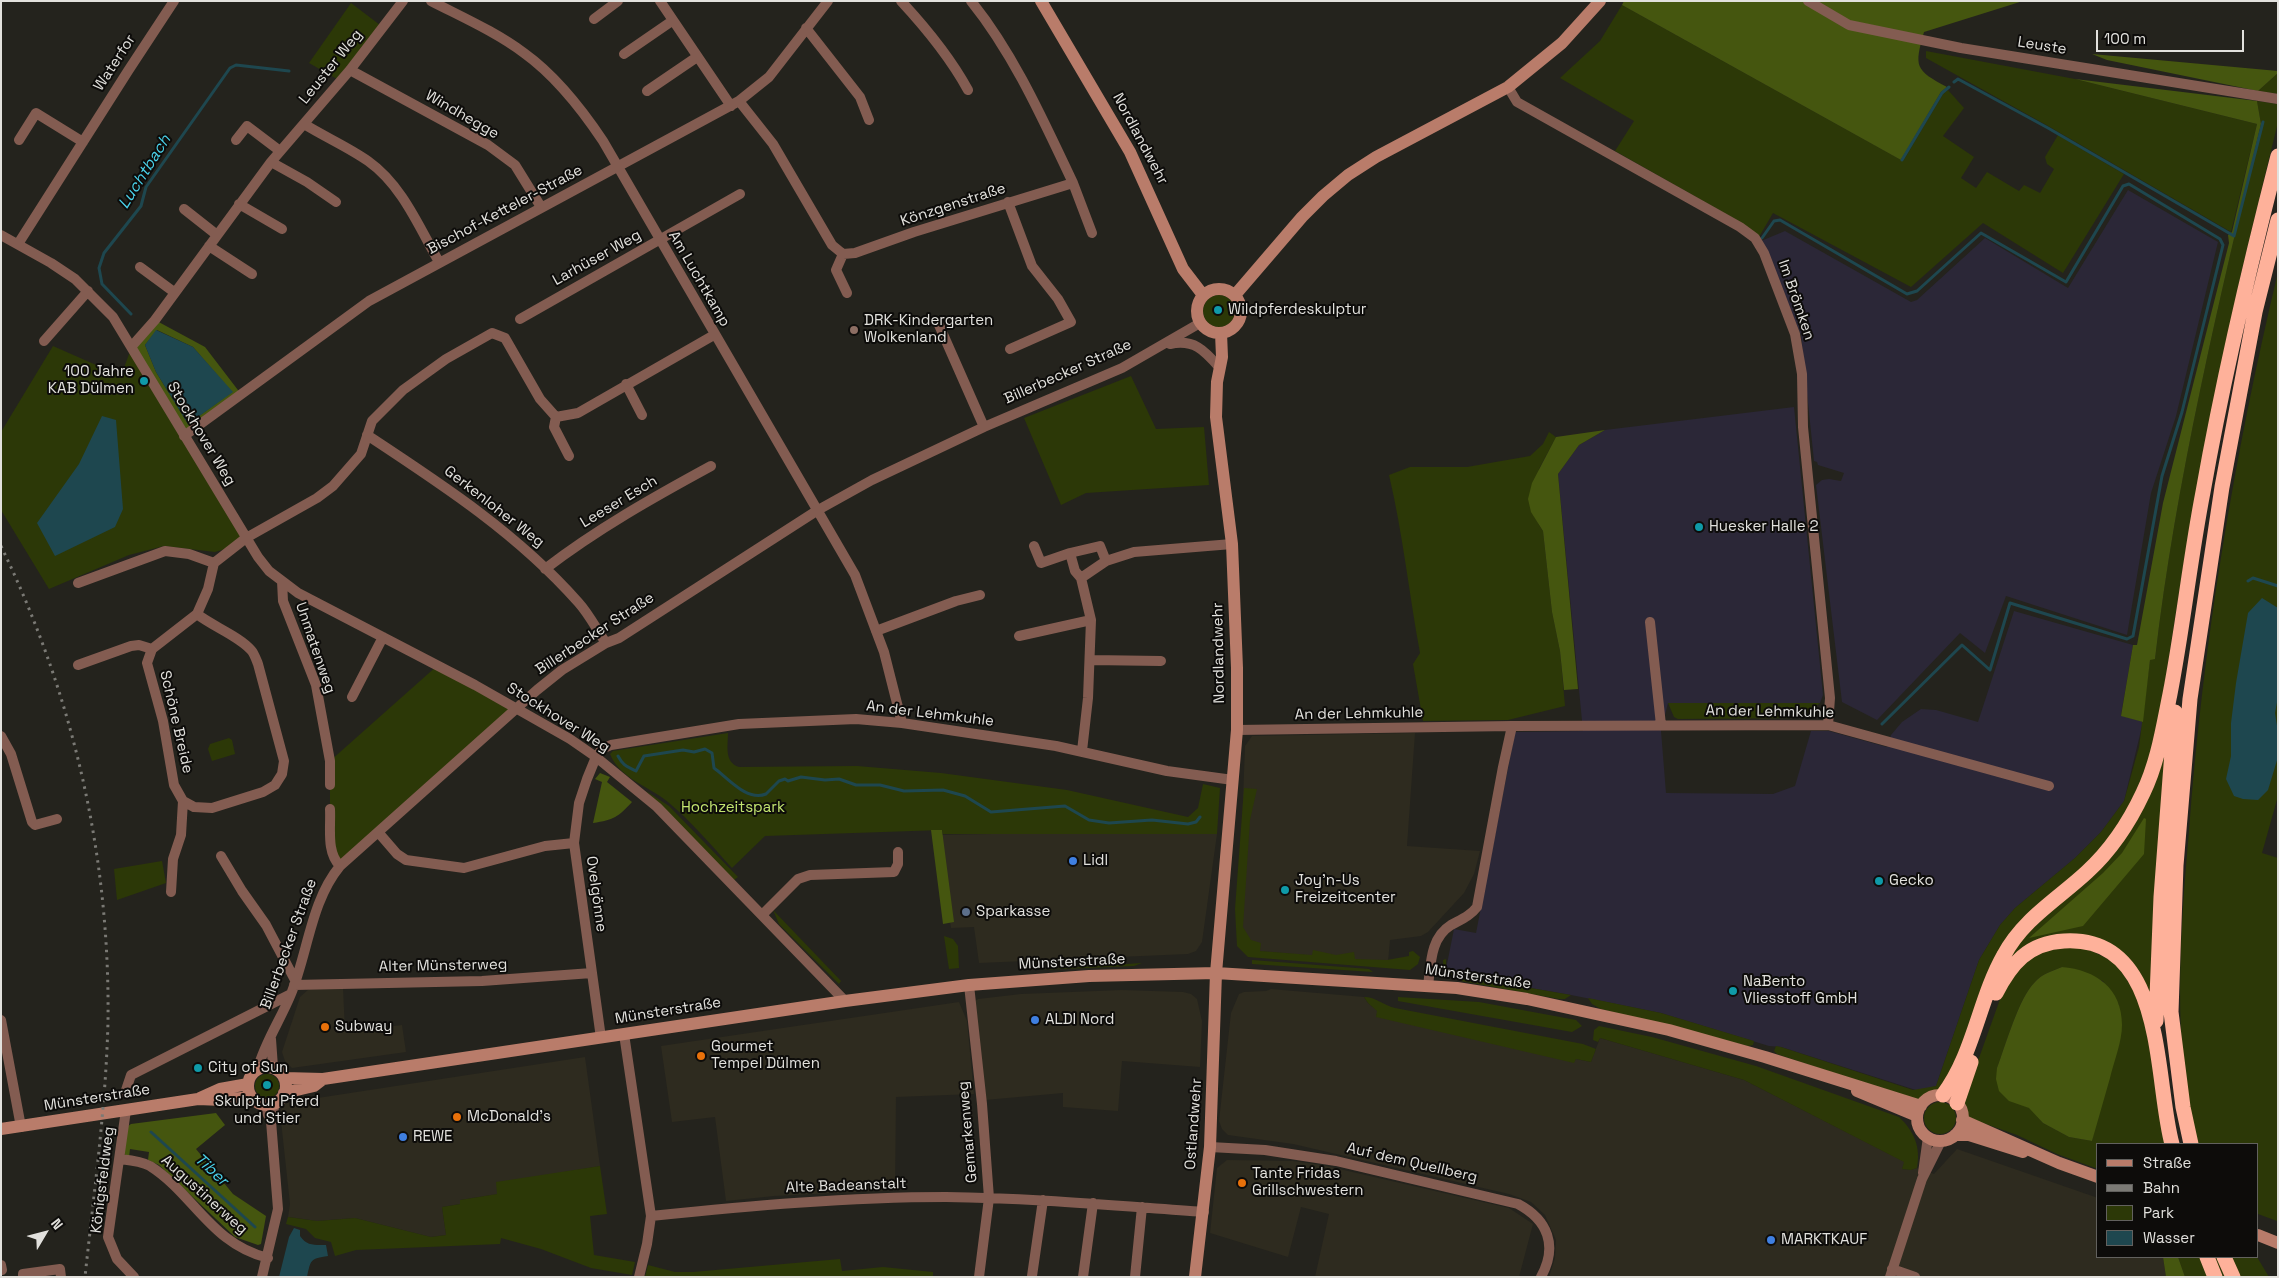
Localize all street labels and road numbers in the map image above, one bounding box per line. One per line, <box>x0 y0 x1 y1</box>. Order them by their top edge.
street label: Leuster Weg <box>296 26 366 108</box>
street label: Waterfor <box>90 31 140 95</box>
street label: Leuste <box>2016 33 2068 59</box>
street label: Windhegge <box>422 87 502 143</box>
street label: Nordlandwehr <box>1108 90 1172 188</box>
street label: Bischof-Ketteler-Straße <box>424 161 586 259</box>
street label: Könzgenstraße <box>898 180 1008 230</box>
street label: Larhüser Weg <box>550 226 644 290</box>
street label: Am Luchtkamp <box>664 228 734 330</box>
street label: Im Brömken <box>1774 258 1818 342</box>
street label: Billerbecker Straße <box>1002 336 1134 408</box>
street label: Stockhover Weg <box>163 379 239 489</box>
street label: Gerkenloher Weg <box>440 462 548 552</box>
street label: Leeser Esch <box>577 472 661 532</box>
street label: Billerbecker Straße <box>532 589 658 679</box>
street label: Unmatenweg <box>291 600 339 696</box>
street label: Nordlandwehr <box>1209 602 1229 704</box>
street label: Schöne Breide <box>155 669 197 775</box>
street label: Stockhover Weg <box>503 679 613 757</box>
street label: An der Lehmkuhle <box>865 697 995 731</box>
street label: An der Lehmkuhle <box>1706 702 1834 722</box>
street label: An der Lehmkuhle <box>1295 704 1423 724</box>
street label: Ovelgönne <box>582 855 610 933</box>
street label: Billerbecker Straße <box>257 876 321 1012</box>
street label: Münsterstraße <box>1018 950 1126 974</box>
street label: Alter Münsterweg <box>378 956 508 976</box>
street label: Münsterstraße <box>1424 961 1532 993</box>
street label: Münsterstraße <box>614 994 722 1028</box>
street label: Ostlandwehr <box>1182 1078 1206 1170</box>
street label: Gemarkenweg <box>955 1080 981 1184</box>
street label: Münsterstraße <box>43 1081 151 1115</box>
street label: Königsfeldweg <box>88 1126 118 1234</box>
street label: Auf dem Quellberg <box>1345 1139 1479 1187</box>
street label: Augustinerweg <box>157 1152 251 1238</box>
street label: Alte Badeanstalt <box>785 1175 907 1197</box>

